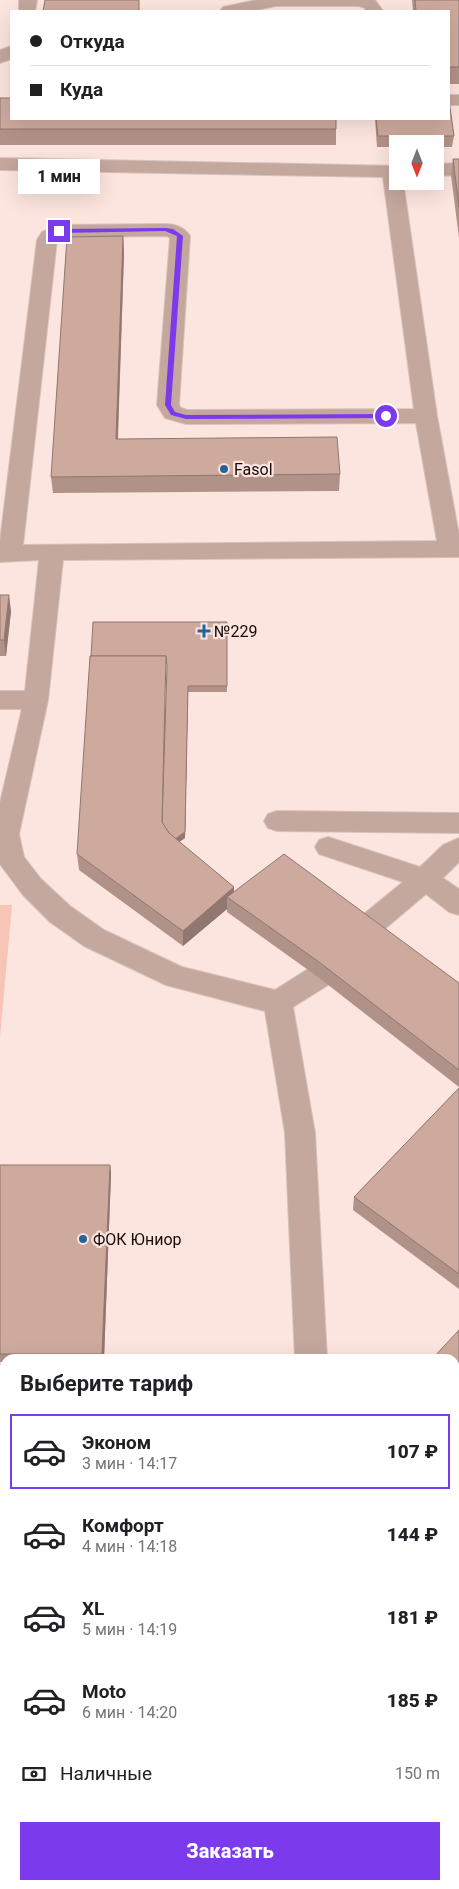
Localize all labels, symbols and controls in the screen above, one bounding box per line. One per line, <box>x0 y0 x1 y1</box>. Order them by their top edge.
text: Откуда <box>60 30 125 53</box>
text: Куда <box>60 78 103 101</box>
north arrow <box>389 135 444 190</box>
map controls <box>389 135 444 190</box>
callout: 1 мин <box>18 158 100 194</box>
text: 1 мин <box>37 167 81 186</box>
route end <box>48 220 70 242</box>
route start <box>375 405 397 427</box>
place label: Fasol <box>234 460 273 479</box>
marker: Fasol <box>218 463 230 475</box>
place label: №229 <box>214 622 257 641</box>
marker: №229 <box>198 625 210 637</box>
place label: ФОК Юниор <box>93 1230 182 1249</box>
marker: ФОК Юниор <box>77 1233 89 1245</box>
text: Выберите тариф <box>20 1371 193 1396</box>
icon: car <box>22 1429 67 1474</box>
text: Эконом <box>82 1431 151 1454</box>
text: 107 ₽ <box>387 1440 438 1463</box>
text: 3 мин · 14:17 <box>82 1454 177 1473</box>
icon: car <box>22 1512 67 1557</box>
text: Комфорт <box>82 1514 164 1537</box>
text: 144 ₽ <box>387 1523 438 1546</box>
text: 4 мин · 14:18 <box>82 1537 177 1556</box>
icon: car <box>22 1595 67 1640</box>
text: XL <box>82 1597 104 1620</box>
text: 181 ₽ <box>387 1606 438 1629</box>
text: 5 мин · 14:19 <box>82 1620 177 1639</box>
icon: car <box>22 1678 67 1723</box>
text: Moto <box>82 1680 126 1703</box>
text: 185 ₽ <box>387 1689 438 1712</box>
text: 6 мин · 14:20 <box>82 1703 177 1722</box>
icon: cash <box>20 1760 48 1788</box>
text: Наличные <box>60 1762 152 1785</box>
text: 150 m <box>395 1764 440 1783</box>
button: Заказать <box>20 1822 440 1880</box>

